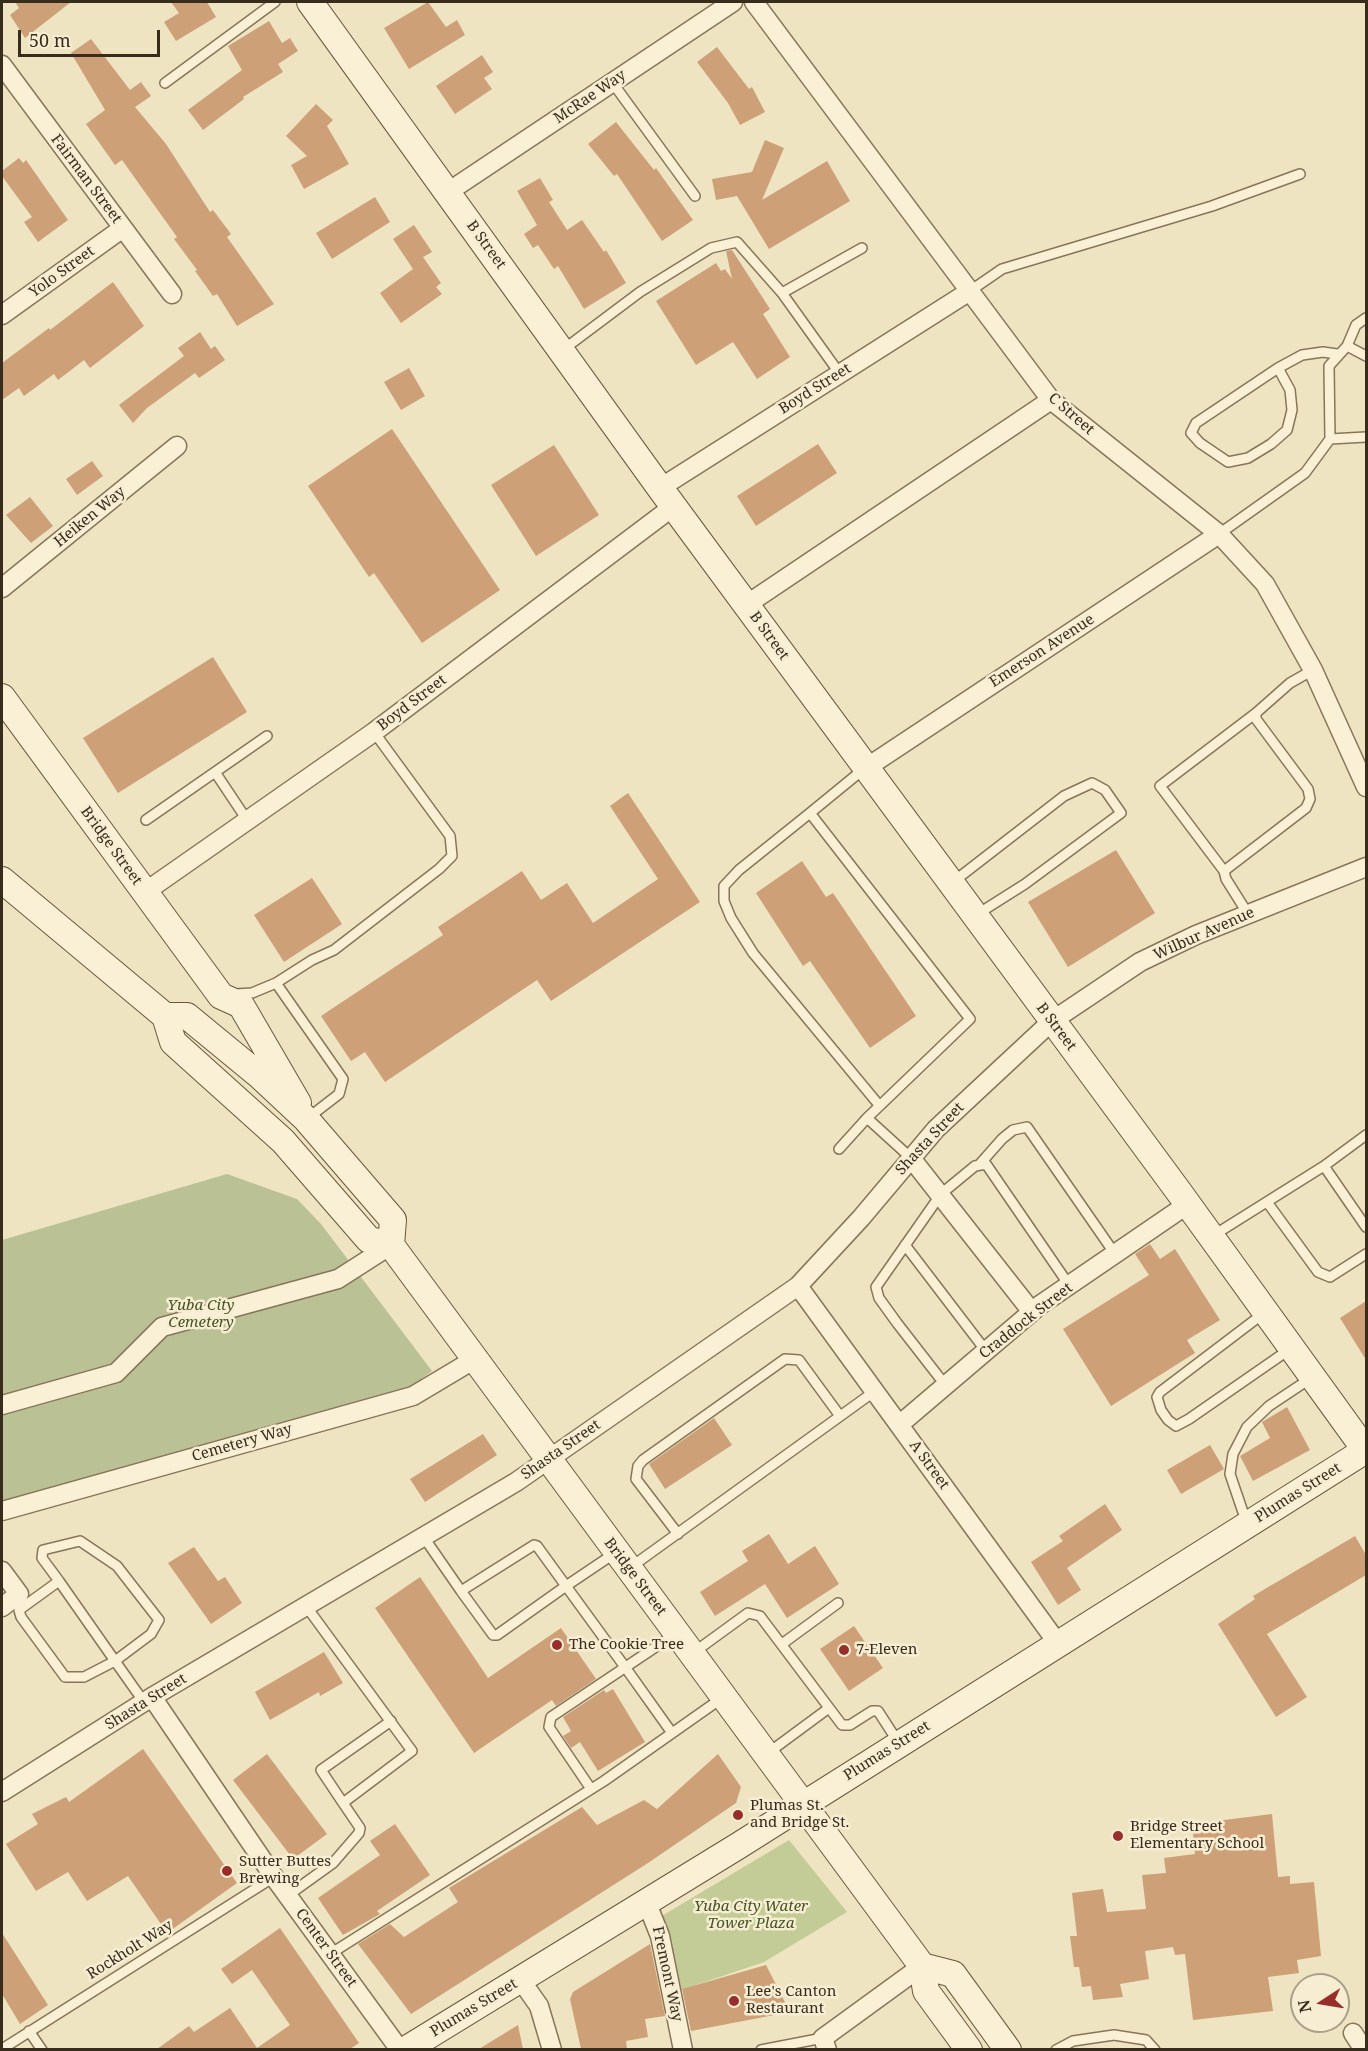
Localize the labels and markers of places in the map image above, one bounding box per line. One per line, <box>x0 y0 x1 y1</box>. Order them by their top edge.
place label: The Cookie Tree <box>569 1636 684 1654</box>
marker: The Cookie Tree <box>550 1638 564 1652</box>
place label: 7-Eleven <box>856 1641 917 1659</box>
marker: 7-Eleven <box>837 1643 851 1657</box>
place label: Plumas St. and Bridge St. <box>750 1797 849 1832</box>
marker: Plumas St. and Bridge St. <box>731 1808 745 1822</box>
place label: Bridge Street Elementary School <box>1130 1818 1264 1853</box>
marker: Bridge Street Elementary School <box>1111 1829 1125 1843</box>
place label: Sutter Buttes Brewing <box>239 1853 331 1888</box>
marker: Sutter Buttes Brewing <box>220 1864 234 1878</box>
place label: Lee's Canton Restaurant <box>746 1983 836 2018</box>
marker: Lee's Canton Restaurant <box>727 1994 741 2008</box>

